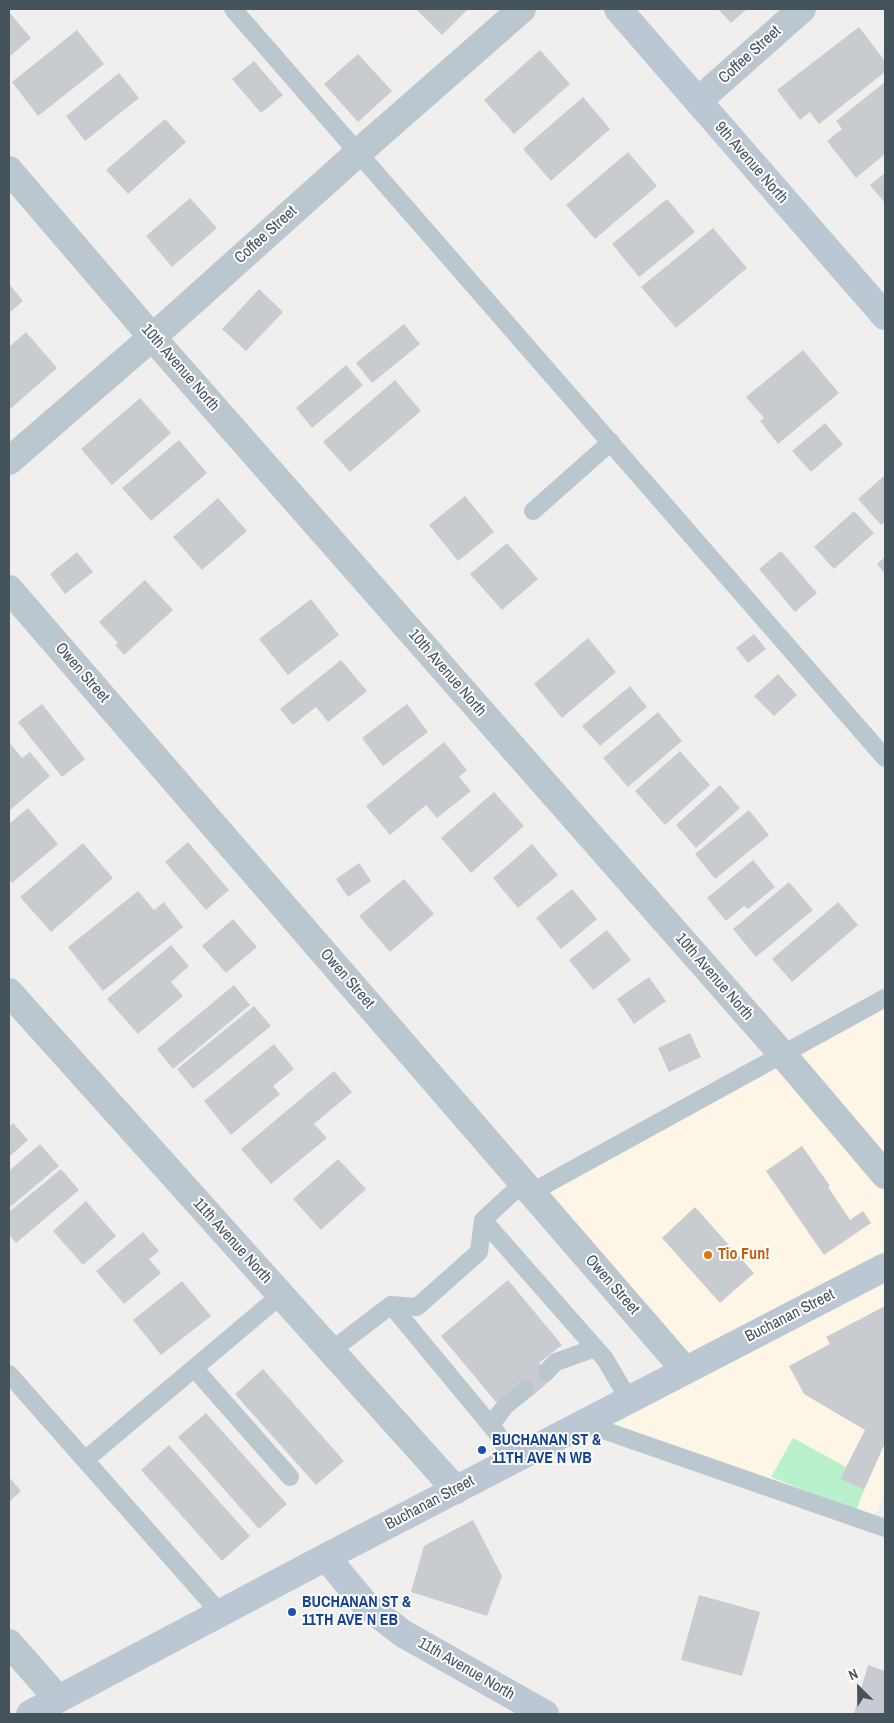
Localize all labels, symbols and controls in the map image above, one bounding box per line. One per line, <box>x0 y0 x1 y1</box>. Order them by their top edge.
street label: Coffee Street <box>715 22 785 88</box>
street label: 9th Avenue North <box>710 118 792 208</box>
street label: Coffee Street <box>231 202 301 268</box>
street label: 10th Avenue North <box>137 321 223 415</box>
street label: 10th Avenue North <box>404 626 490 720</box>
street label: Owen Street <box>51 639 113 707</box>
street label: 10th Avenue North <box>671 930 757 1024</box>
street label: Owen Street <box>316 945 378 1013</box>
street label: 11th Avenue North <box>189 1194 275 1288</box>
place label: Tio Fun! <box>718 1245 770 1265</box>
marker: Tio Fun! <box>702 1249 714 1261</box>
street label: Owen Street <box>581 1251 643 1319</box>
street label: Buchanan Street <box>742 1285 838 1347</box>
place label: BUCHANAN ST & 11TH AVE N WB <box>492 1431 601 1469</box>
marker: BUCHANAN ST & 11TH AVE N WB <box>476 1444 488 1456</box>
street label: Buchanan Street <box>382 1472 478 1534</box>
place label: BUCHANAN ST & 11TH AVE N EB <box>302 1593 411 1631</box>
marker: BUCHANAN ST & 11TH AVE N EB <box>286 1606 298 1618</box>
street label: 11th Avenue North <box>414 1634 518 1704</box>
north arrow <box>834 1663 884 1713</box>
text: N <box>846 1664 860 1684</box>

